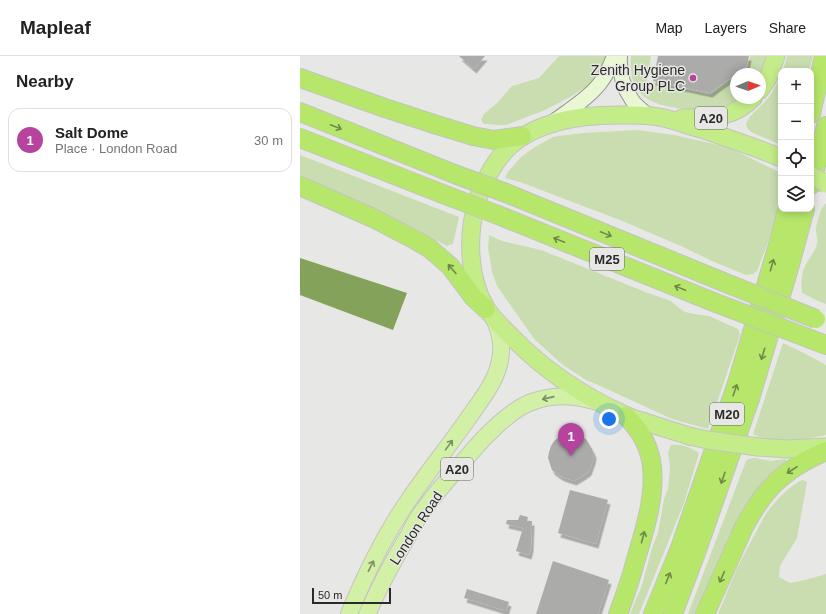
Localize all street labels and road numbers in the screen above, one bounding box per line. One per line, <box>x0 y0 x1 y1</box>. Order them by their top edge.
road number: A20 <box>695 107 727 129</box>
road number: M25 <box>590 248 624 270</box>
road number: M20 <box>710 403 744 425</box>
road number: A20 <box>441 458 473 480</box>
street label: London Road <box>386 488 446 568</box>

